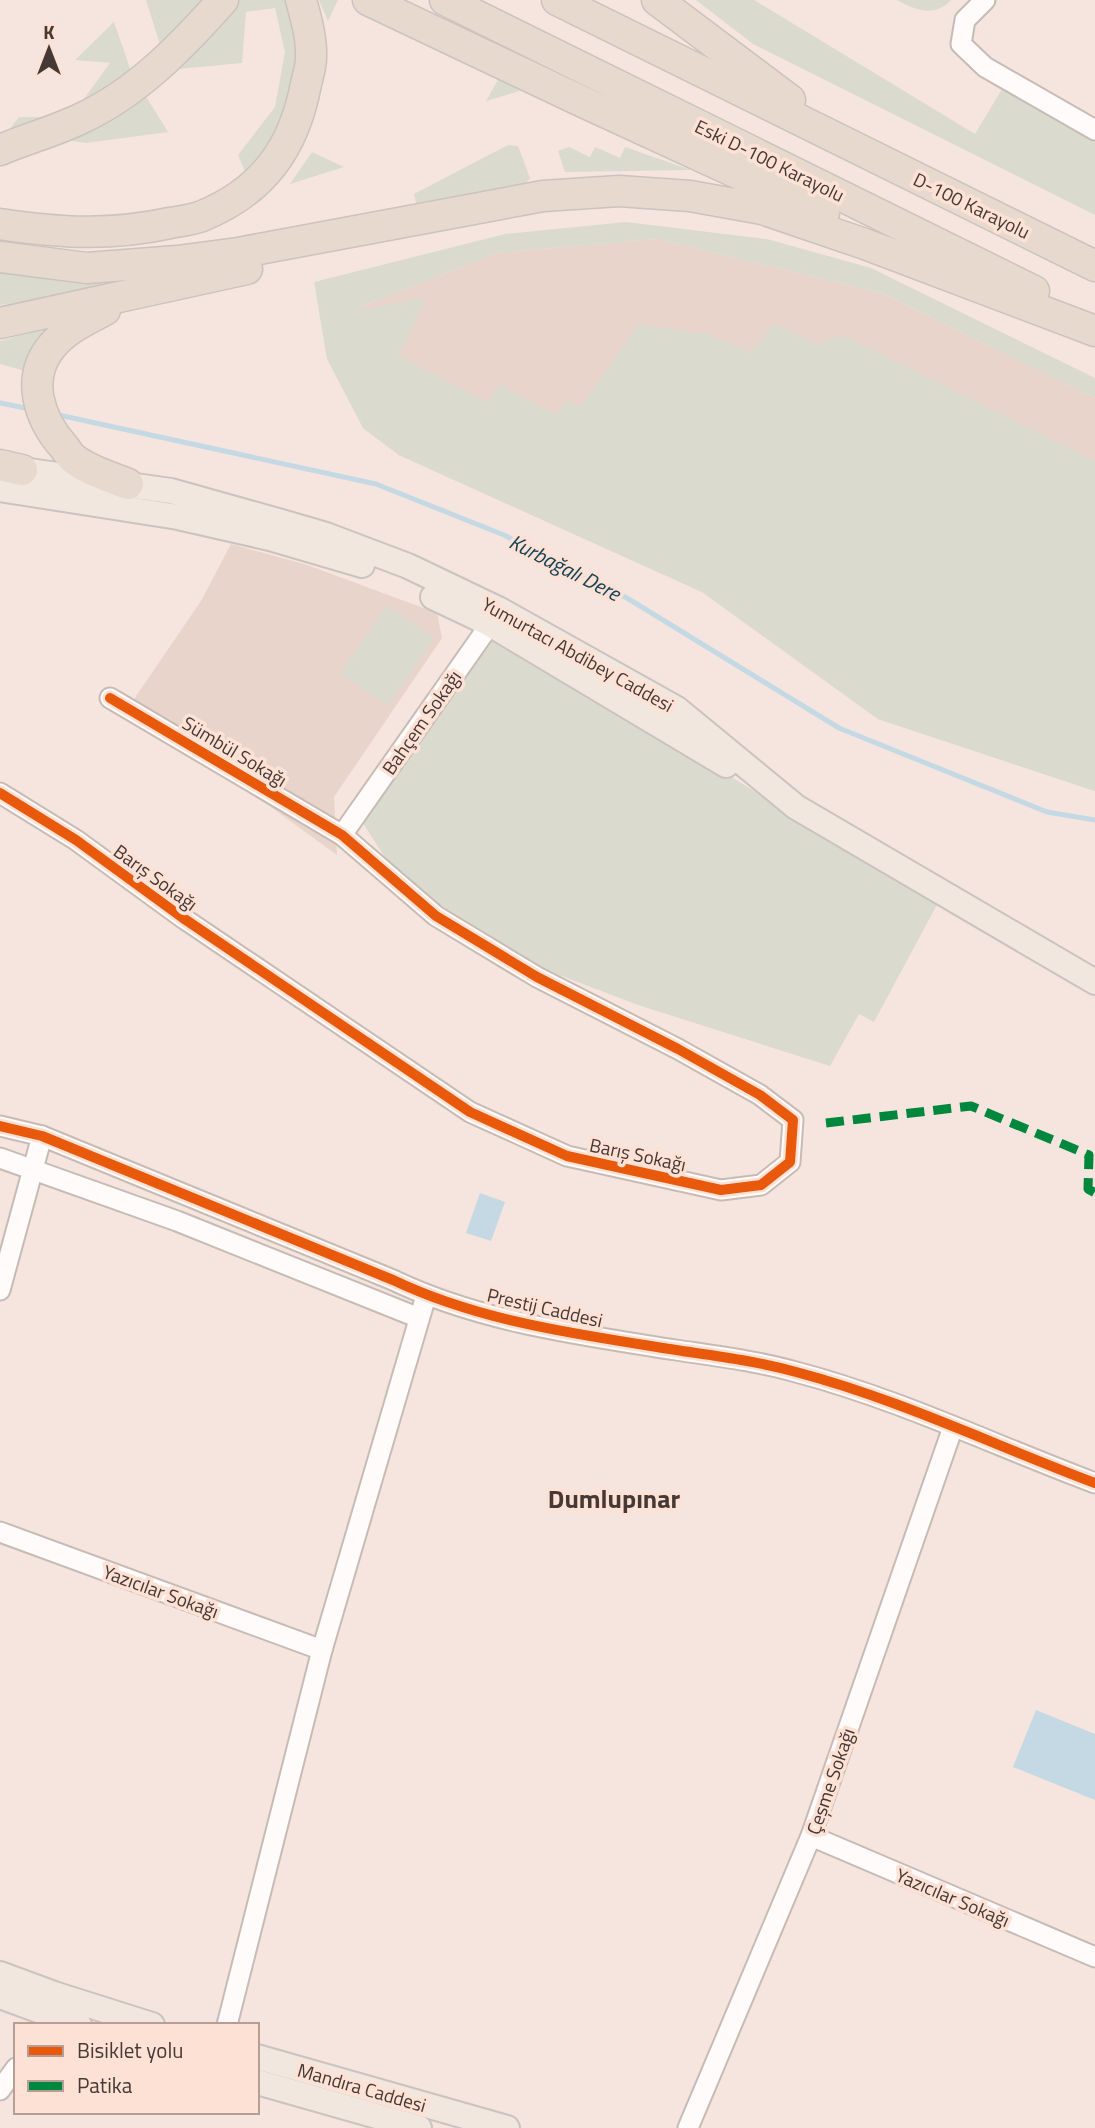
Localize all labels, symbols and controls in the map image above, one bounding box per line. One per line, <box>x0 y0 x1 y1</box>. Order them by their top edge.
north arrow <box>14 14 84 84</box>
text: K <box>43 17 55 46</box>
street label: Eski D-100 Karayolu <box>690 111 850 209</box>
street label: D-100 Karayolu <box>909 164 1035 246</box>
water label: Kurbağalı Dere <box>504 525 627 609</box>
street label: Yumurtacı Abdibey Caddesi <box>477 589 679 719</box>
street label: Bahçem Sokağı <box>374 664 468 780</box>
street label: Sümbül Sokağı <box>177 708 293 794</box>
street label: Barış Sokağı <box>108 837 204 917</box>
street label: Barış Sokağı <box>587 1130 689 1178</box>
street label: Prestij Caddesi <box>484 1280 606 1334</box>
district label: Dumlupınar <box>548 1479 681 1518</box>
street label: Yazıcılar Sokağı <box>99 1557 223 1625</box>
street label: Çeşme Sokağı <box>798 1724 862 1838</box>
street label: Yazıcılar Sokağı <box>892 1860 1014 1934</box>
legend <box>14 2023 259 2114</box>
text: Bisiklet yolu <box>77 2034 183 2066</box>
street label: Mandıra Caddesi <box>294 2055 430 2119</box>
text: Patika <box>77 2069 133 2101</box>

